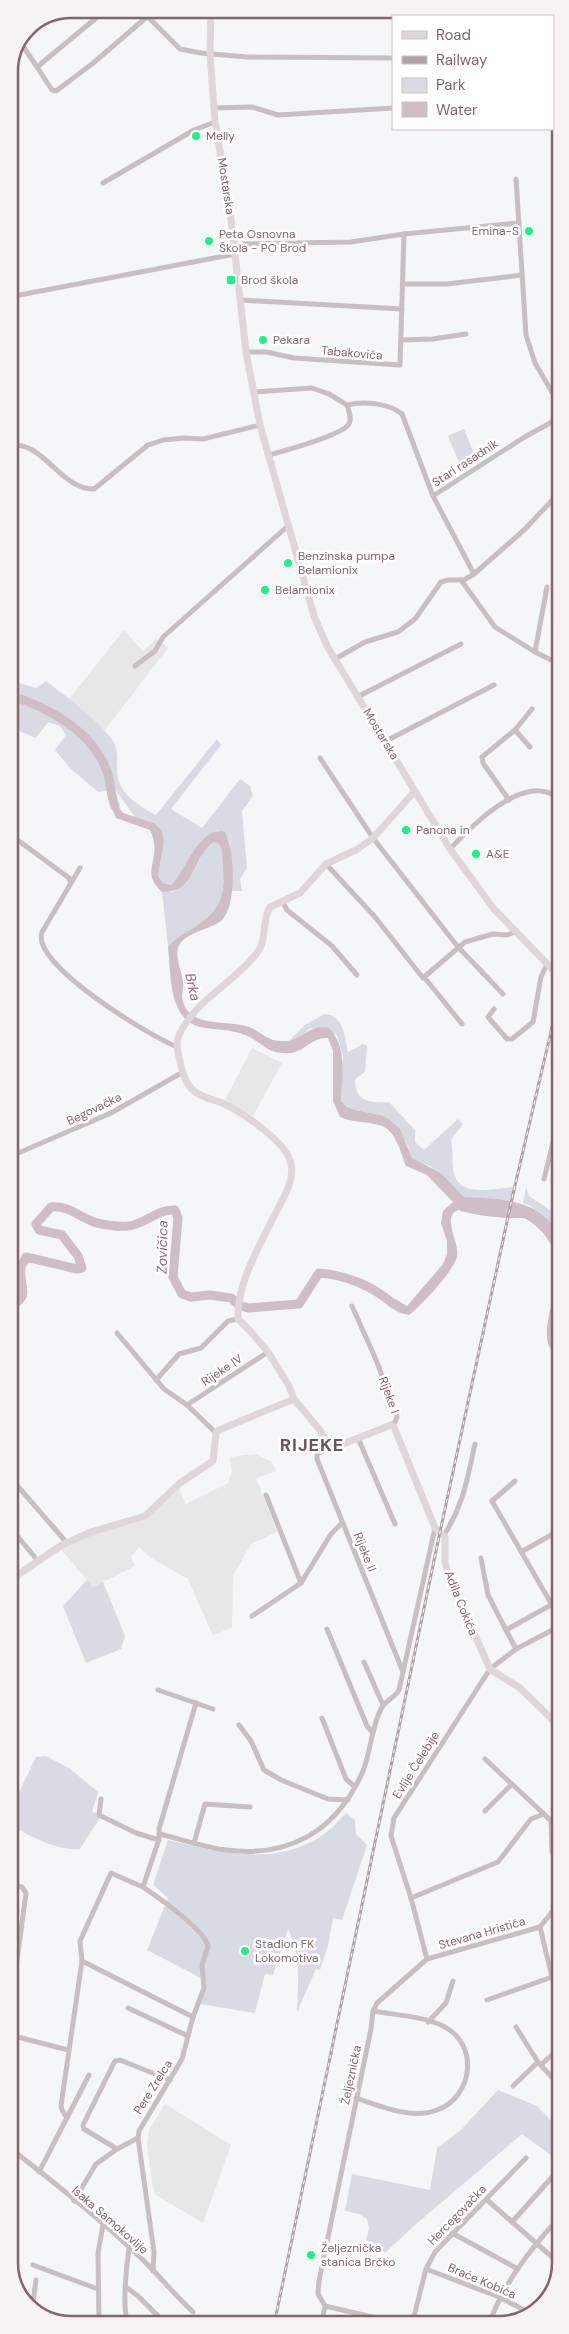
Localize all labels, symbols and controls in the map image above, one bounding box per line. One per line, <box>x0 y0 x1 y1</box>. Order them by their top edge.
legend <box>392 15 554 130</box>
text: Road <box>436 25 471 45</box>
text: Railway <box>436 50 488 70</box>
text: Park <box>436 75 466 95</box>
text: Water <box>436 100 478 120</box>
place label: Melly <box>206 128 235 144</box>
marker: Melly <box>190 130 202 142</box>
street label: Mostarska <box>214 156 238 216</box>
place label: Emina-S <box>472 223 519 239</box>
marker: Emina-S <box>523 225 535 237</box>
place label: Peta Osnovna Škola - PO Brod <box>219 226 306 256</box>
marker: Peta Osnovna Škola - PO Brod <box>203 235 215 247</box>
place label: Brod škola <box>241 272 298 288</box>
marker: Brod škola <box>225 274 237 286</box>
place label: Pekara <box>273 332 310 348</box>
marker: Pekara <box>257 334 269 346</box>
street label: Tabakovića <box>321 342 383 364</box>
street label: Stari rasadnik <box>429 436 501 490</box>
place label: Benzinska pumpa Belamionix <box>298 548 395 578</box>
marker: Benzinska pumpa Belamionix <box>282 557 294 569</box>
place label: Belamionix <box>275 582 335 598</box>
marker: Belamionix <box>259 584 271 596</box>
street label: Mostarska <box>359 705 403 763</box>
place label: Panona in <box>416 822 470 838</box>
marker: Panona in <box>400 824 412 836</box>
place label: A&E <box>486 846 510 862</box>
marker: A&E <box>470 848 482 860</box>
water label: Brka <box>181 971 205 1003</box>
street label: Begovačka <box>64 1089 124 1129</box>
water label: Zovičica <box>153 1220 171 1274</box>
street label: Rijeke IV <box>198 1350 246 1390</box>
street label: Rijeke I <box>375 1374 403 1416</box>
district label: RIJEKE <box>280 1433 344 1457</box>
street label: Rijeke II <box>350 1530 380 1574</box>
street label: Adila Cokića <box>441 1568 481 1638</box>
street label: Evlije Čelebije <box>389 1728 443 1802</box>
street label: Stevana Hristića <box>437 1913 527 1953</box>
place label: Stadion FK Lokomotiva <box>255 1936 319 1966</box>
marker: Stadion FK Lokomotiva <box>239 1945 251 1957</box>
street label: Željeznička <box>337 2044 365 2106</box>
street label: Pere Zrelca <box>130 2057 176 2117</box>
street label: Hercegovačka <box>424 2181 490 2249</box>
street label: Isaka Samokovlije <box>68 2182 152 2258</box>
place label: Željeznička stanica Brčko <box>321 2240 395 2270</box>
marker: Željeznička stanica Brčko <box>305 2249 317 2261</box>
street label: Braće Kobića <box>445 2259 519 2303</box>

